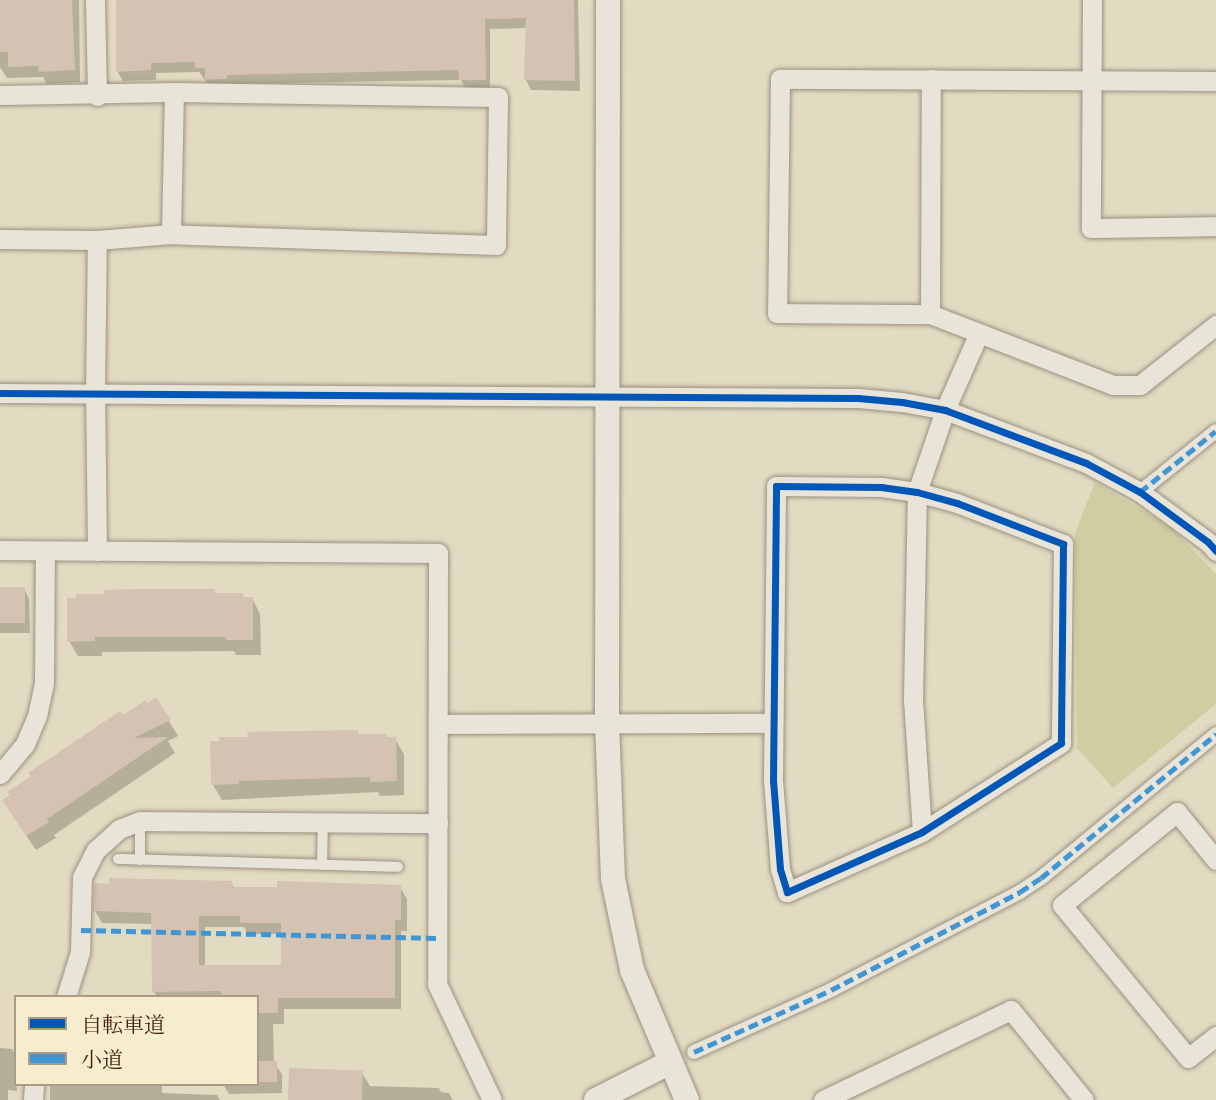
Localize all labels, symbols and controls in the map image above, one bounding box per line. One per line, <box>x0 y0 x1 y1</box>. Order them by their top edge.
legend <box>14 995 259 1086</box>
text: 自転車道 <box>81 1013 165 1039</box>
text: 小道 <box>81 1048 123 1074</box>

